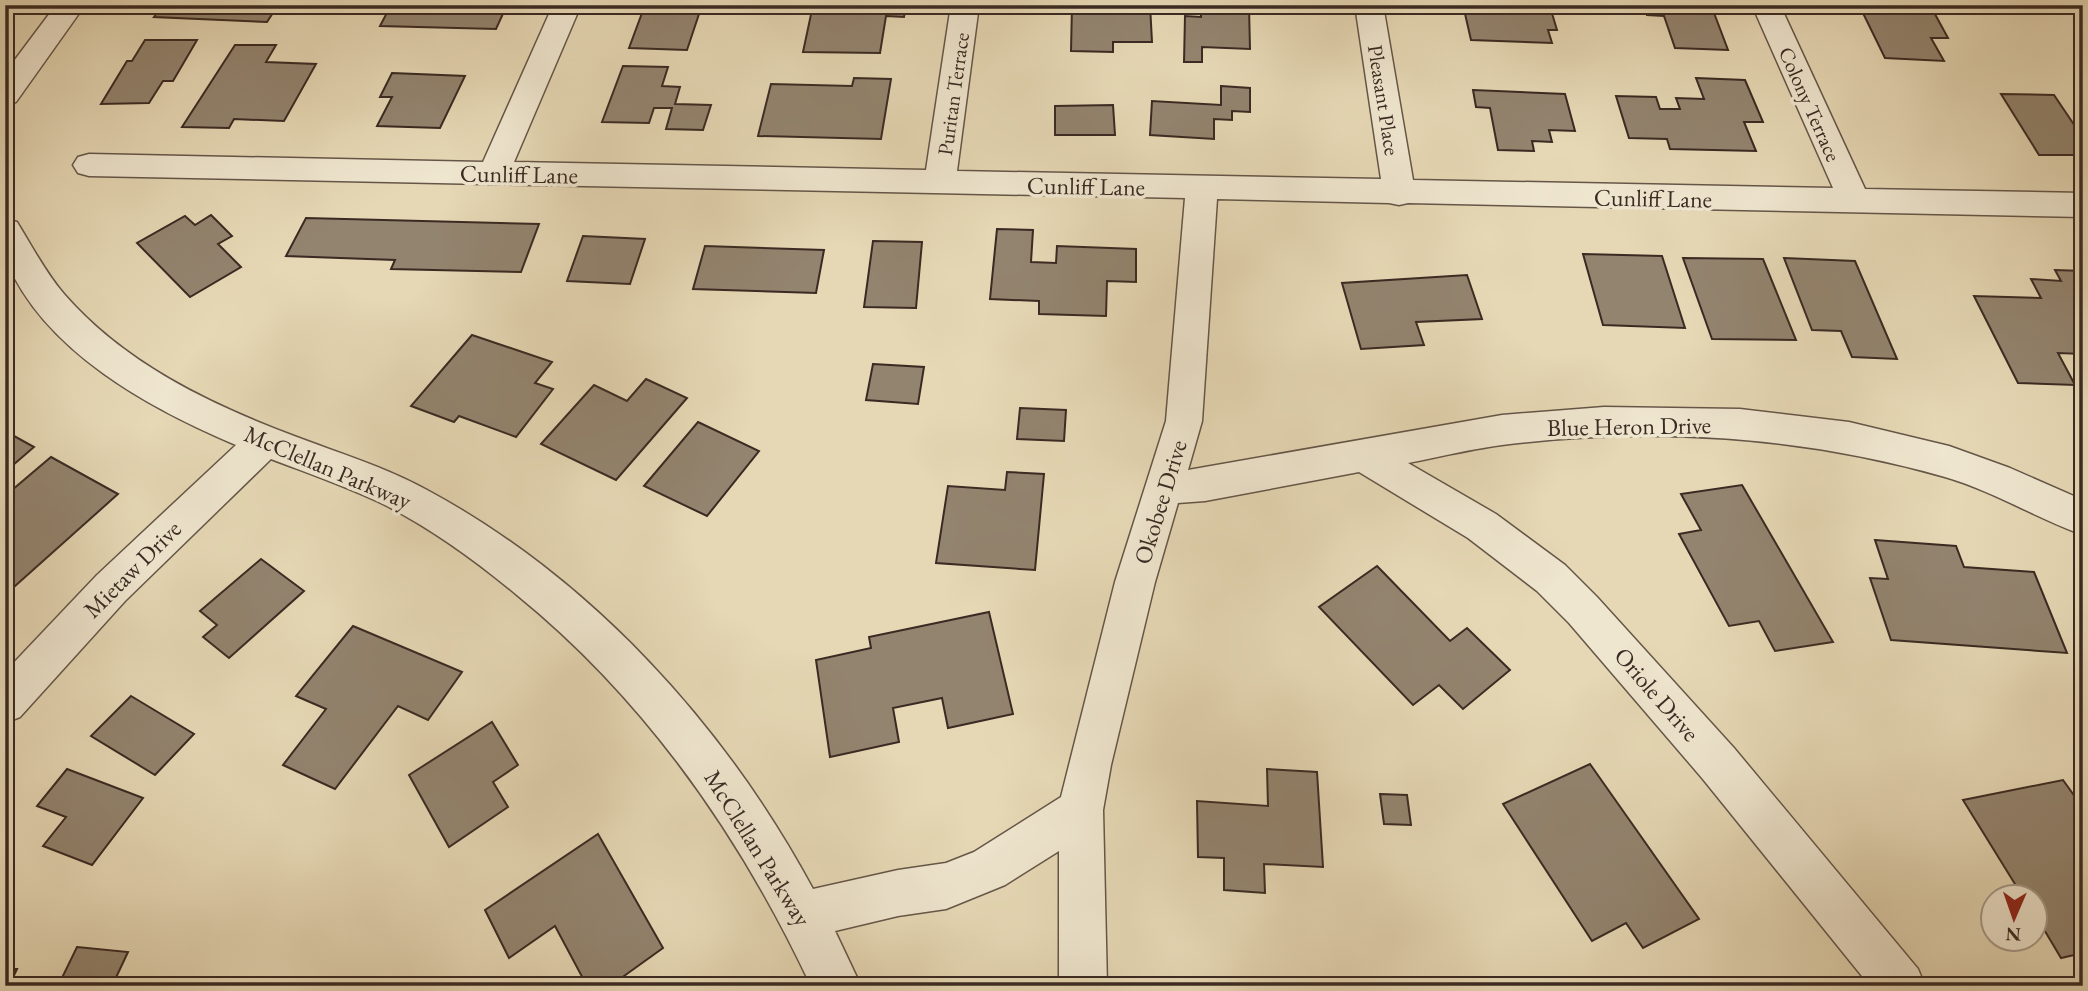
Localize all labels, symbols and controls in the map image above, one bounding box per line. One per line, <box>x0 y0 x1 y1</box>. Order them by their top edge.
street label: Puritan Terrace <box>931 31 975 157</box>
street label: Colony Terrace <box>1773 42 1847 166</box>
street label: Pleasant Place <box>1362 43 1406 157</box>
street label: Cunliff Lane <box>460 157 578 191</box>
street label: Cunliff Lane <box>1027 169 1145 203</box>
street label: Cunliff Lane <box>1594 181 1712 215</box>
street label: Blue Heron Drive <box>1547 409 1711 443</box>
street label: McClellan Parkway <box>240 418 417 516</box>
street label: Okobee Drive <box>1126 436 1194 568</box>
street label: Mietaw Drive <box>76 513 188 625</box>
street label: Oriole Drive <box>1608 640 1706 748</box>
street label: McClellan Parkway <box>698 764 819 932</box>
north arrow <box>1980 883 2050 953</box>
text: N <box>2005 922 2022 947</box>

